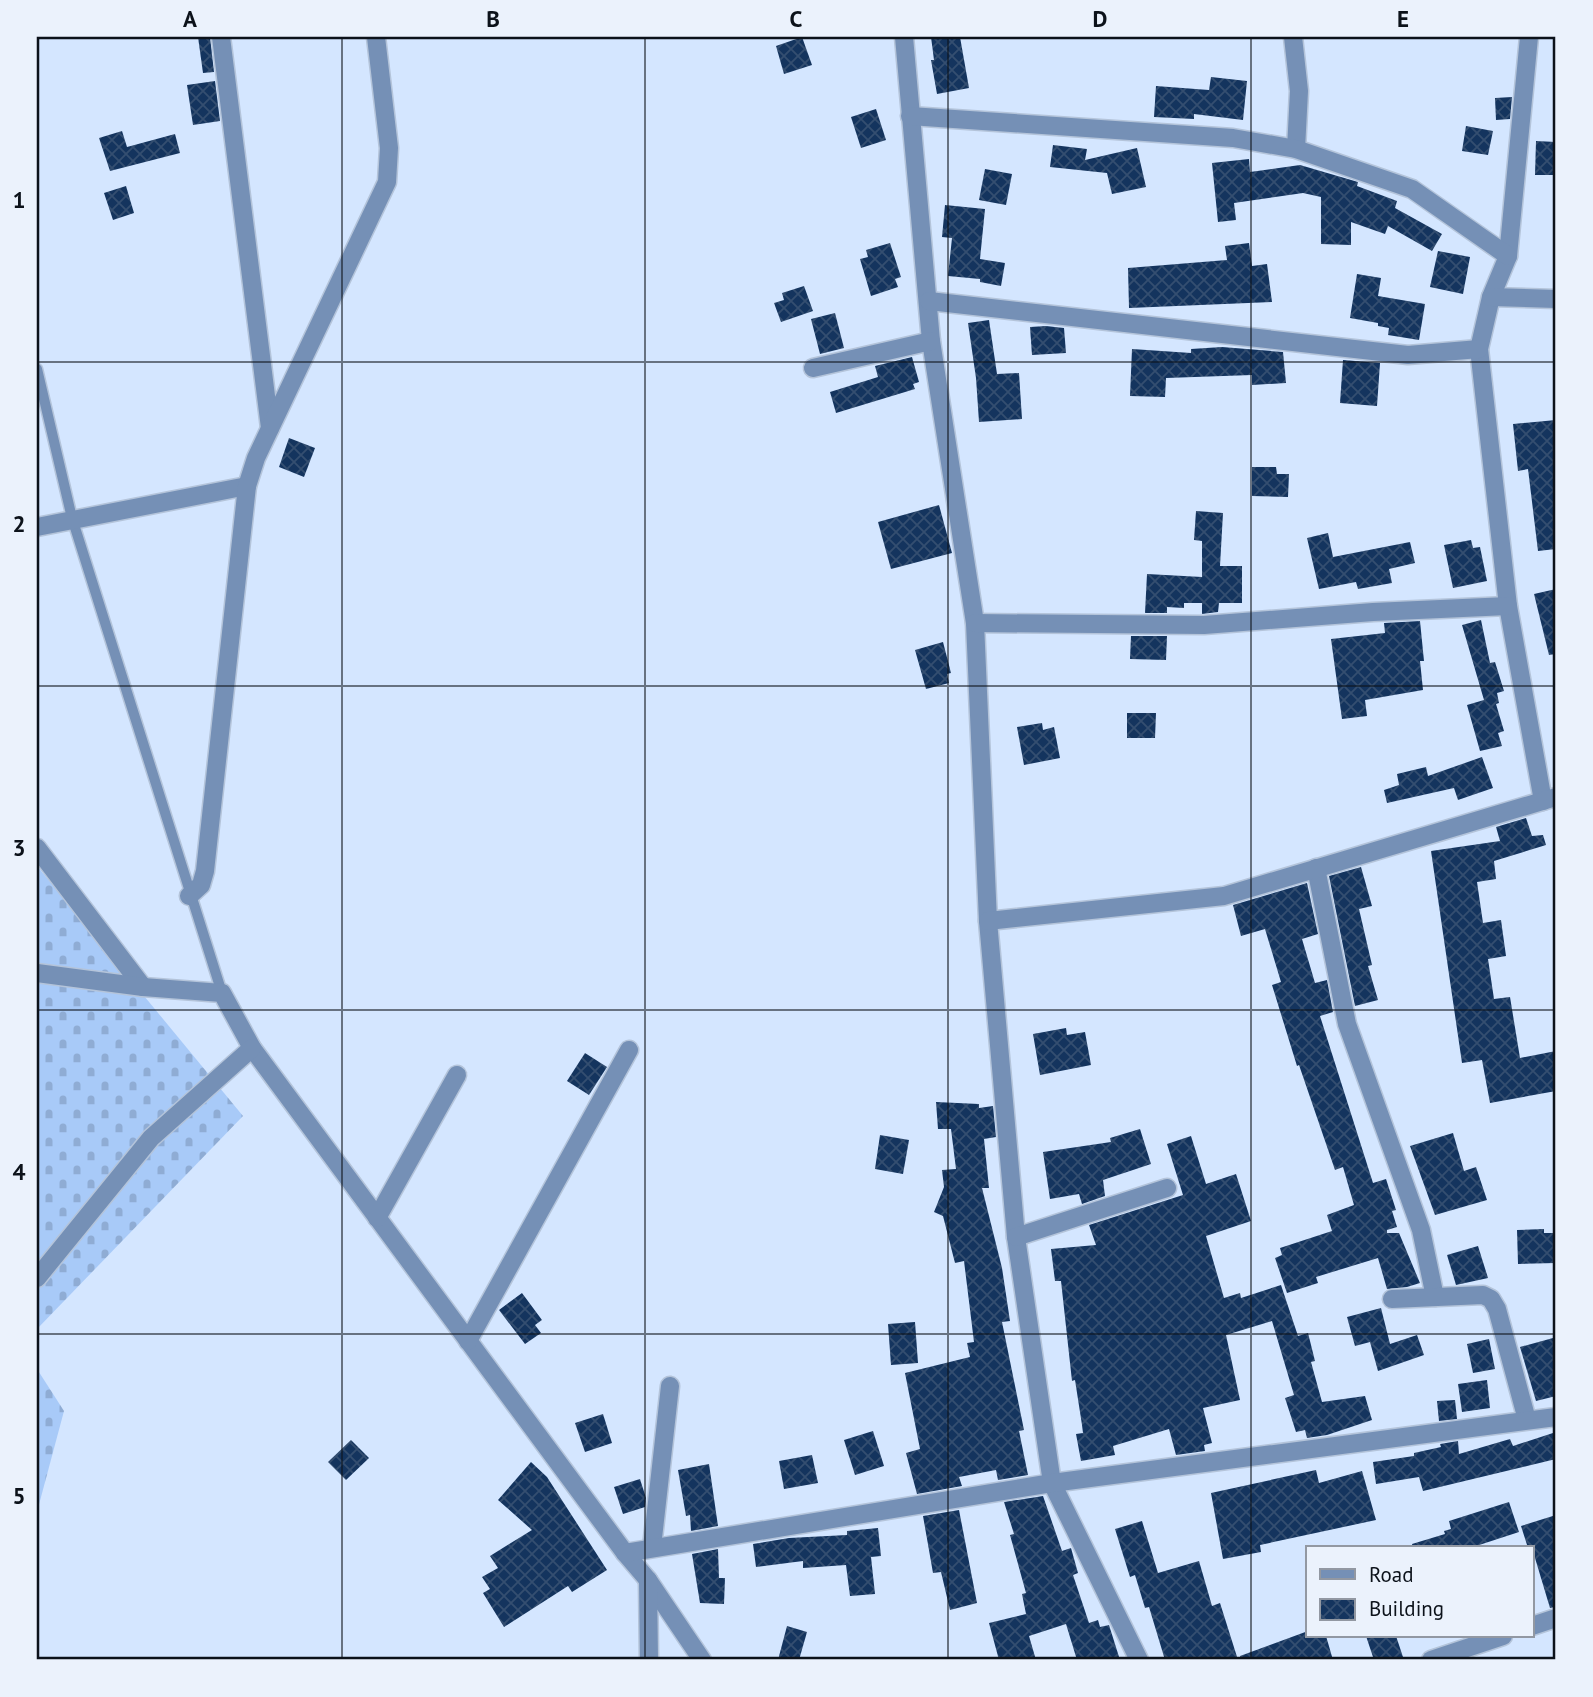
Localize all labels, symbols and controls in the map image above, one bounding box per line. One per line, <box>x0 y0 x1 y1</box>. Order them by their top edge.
text: A <box>183 4 197 33</box>
text: B <box>486 4 500 33</box>
text: C <box>790 4 803 33</box>
text: D <box>1093 4 1107 33</box>
text: E <box>1397 4 1409 33</box>
text: 1 <box>12 185 26 214</box>
text: 2 <box>12 509 26 538</box>
text: 3 <box>12 833 26 862</box>
text: 4 <box>12 1157 26 1186</box>
text: 5 <box>12 1481 26 1510</box>
legend <box>1306 1546 1534 1638</box>
text: Road <box>1369 1561 1413 1588</box>
text: Building <box>1369 1595 1444 1622</box>

